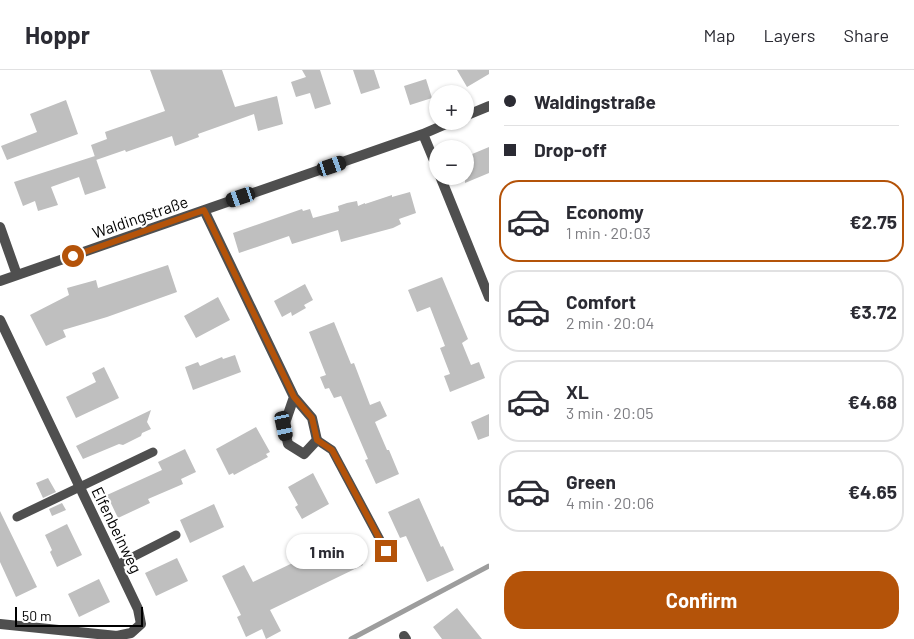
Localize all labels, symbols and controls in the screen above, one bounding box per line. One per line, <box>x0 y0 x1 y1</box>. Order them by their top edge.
text: Hoppr <box>25 20 90 49</box>
text: Map <box>703 24 735 46</box>
text: Layers <box>763 24 816 46</box>
text: Share <box>844 24 889 46</box>
map controls <box>429 85 474 185</box>
button: + <box>429 85 474 130</box>
text: Waldingstraße <box>534 90 656 113</box>
text: Drop-off <box>534 138 607 161</box>
button: − <box>429 140 474 185</box>
car <box>315 154 348 178</box>
car <box>224 185 257 209</box>
street label: Waldingstraße <box>89 191 190 242</box>
icon: car <box>506 199 551 244</box>
text: Economy <box>566 200 644 223</box>
text: €2.75 <box>850 210 897 233</box>
text: 1 min · 20:03 <box>566 223 651 242</box>
route start <box>62 245 84 267</box>
icon: car <box>506 289 551 334</box>
text: Comfort <box>566 290 636 313</box>
text: €3.72 <box>849 300 897 323</box>
text: 2 min · 20:04 <box>566 313 654 332</box>
icon: car <box>506 379 551 424</box>
text: XL <box>566 380 589 403</box>
text: €4.68 <box>848 390 897 413</box>
text: 3 min · 20:05 <box>566 403 653 422</box>
car <box>273 410 294 442</box>
icon: car <box>506 469 551 514</box>
text: Green <box>566 470 616 493</box>
text: €4.65 <box>848 480 897 503</box>
street label: Elfenbeinweg <box>88 484 146 576</box>
text: 4 min · 20:06 <box>566 493 654 512</box>
callout: 1 min <box>286 534 368 568</box>
route end <box>375 540 397 562</box>
text: 1 min <box>309 542 345 561</box>
button: Confirm <box>504 571 899 629</box>
scale bar <box>15 604 142 627</box>
text: 50 m <box>22 607 51 624</box>

